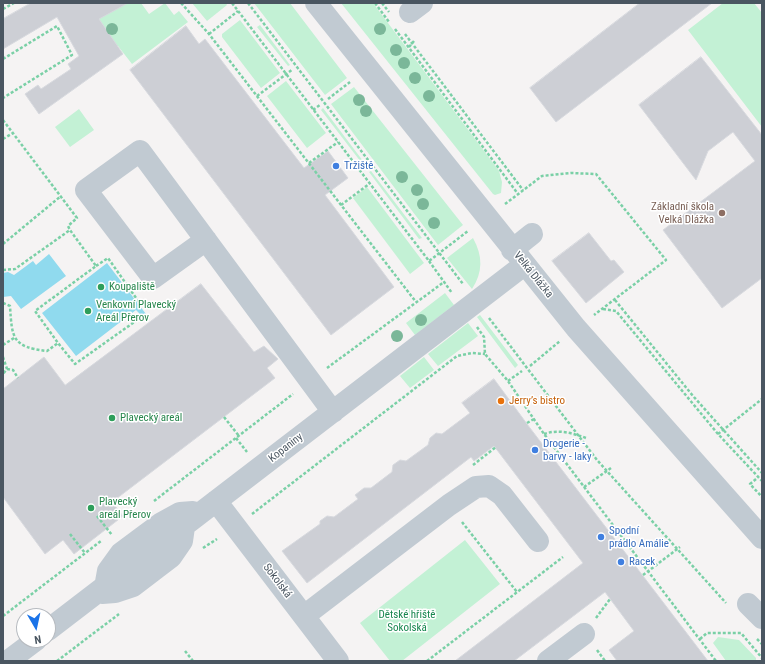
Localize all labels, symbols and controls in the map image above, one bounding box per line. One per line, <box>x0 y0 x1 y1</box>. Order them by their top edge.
place label: Tržiště <box>344 159 373 173</box>
marker: Tržiště <box>331 161 341 171</box>
place label: Základní škola Velká Dlážka <box>651 200 714 226</box>
marker: Základní škola Velká Dlážka <box>717 208 727 218</box>
street label: Velká Dlážka <box>510 249 556 301</box>
place label: Koupaliště <box>109 280 155 294</box>
marker: Koupaliště <box>96 282 106 292</box>
place label: Venkovní Plavecký Areál Přerov <box>96 298 176 324</box>
marker: Venkovní Plavecký Areál Přerov <box>83 306 93 316</box>
place label: Jerry’s bistro <box>509 394 565 408</box>
marker: Jerry’s bistro <box>496 396 506 406</box>
place label: Plavecký areál <box>120 411 182 425</box>
marker: Plavecký areál <box>107 413 117 423</box>
street label: Kopaniny <box>266 431 306 465</box>
place label: Drogerie - barvy - laky <box>543 437 592 463</box>
marker: Drogerie - barvy - laky <box>530 445 540 455</box>
place label: Plavecký areál Přerov <box>99 495 151 521</box>
marker: Plavecký areál Přerov <box>86 503 96 513</box>
place label: Spodní prádlo Amálie <box>609 524 669 550</box>
marker: Spodní prádlo Amálie <box>596 532 606 542</box>
place label: Racek <box>629 555 655 569</box>
marker: Racek <box>616 557 626 567</box>
street label: Sokolská <box>260 561 294 601</box>
north arrow <box>16 608 56 648</box>
park label: Dětské hřiště Sokolská <box>379 608 435 634</box>
text: N <box>33 632 42 646</box>

